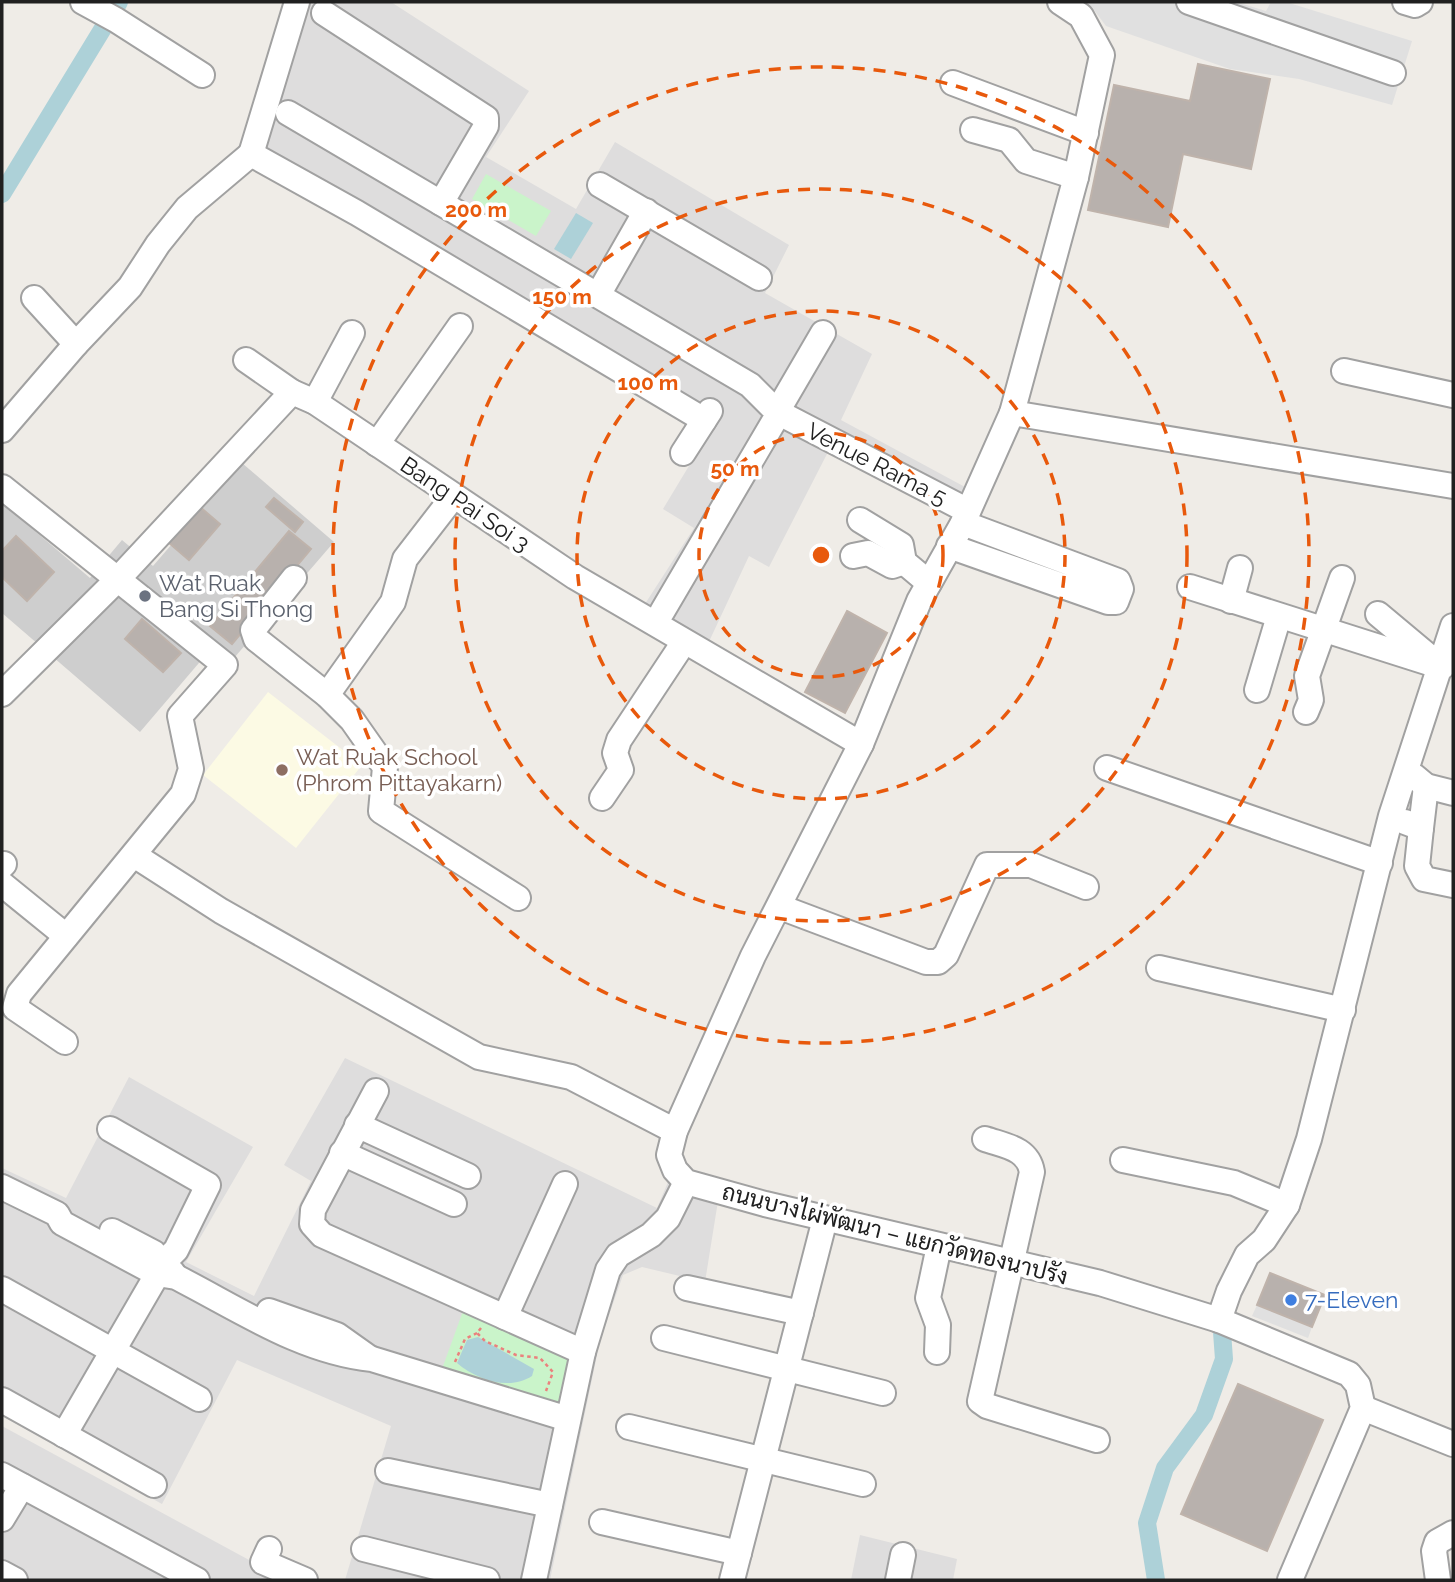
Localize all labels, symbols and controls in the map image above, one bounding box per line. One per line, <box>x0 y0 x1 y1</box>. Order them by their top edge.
text: 200 m <box>445 197 507 222</box>
text: 150 m <box>532 284 592 309</box>
text: 100 m <box>618 370 678 395</box>
street label: Venue Rama 5 <box>803 417 952 510</box>
street label: Bang Pai Soi 3 <box>396 451 535 557</box>
text: 50 m <box>710 456 760 481</box>
centre of rings <box>809 543 833 567</box>
place label: Wat Ruak Bang Si Thong <box>159 569 313 622</box>
marker: Wat Ruak Bang Si Thong <box>137 588 153 604</box>
place label: Wat Ruak School (Phrom Pittayakarn) <box>296 743 502 796</box>
marker: Wat Ruak School (Phrom Pittayakarn) <box>274 762 290 778</box>
street label: ถนนบางไผ่พัฒนา – แยกวัดทองนาปรัง <box>719 1175 1071 1290</box>
place label: 7-Eleven <box>1305 1286 1399 1313</box>
marker: 7-Eleven <box>1283 1292 1299 1308</box>

